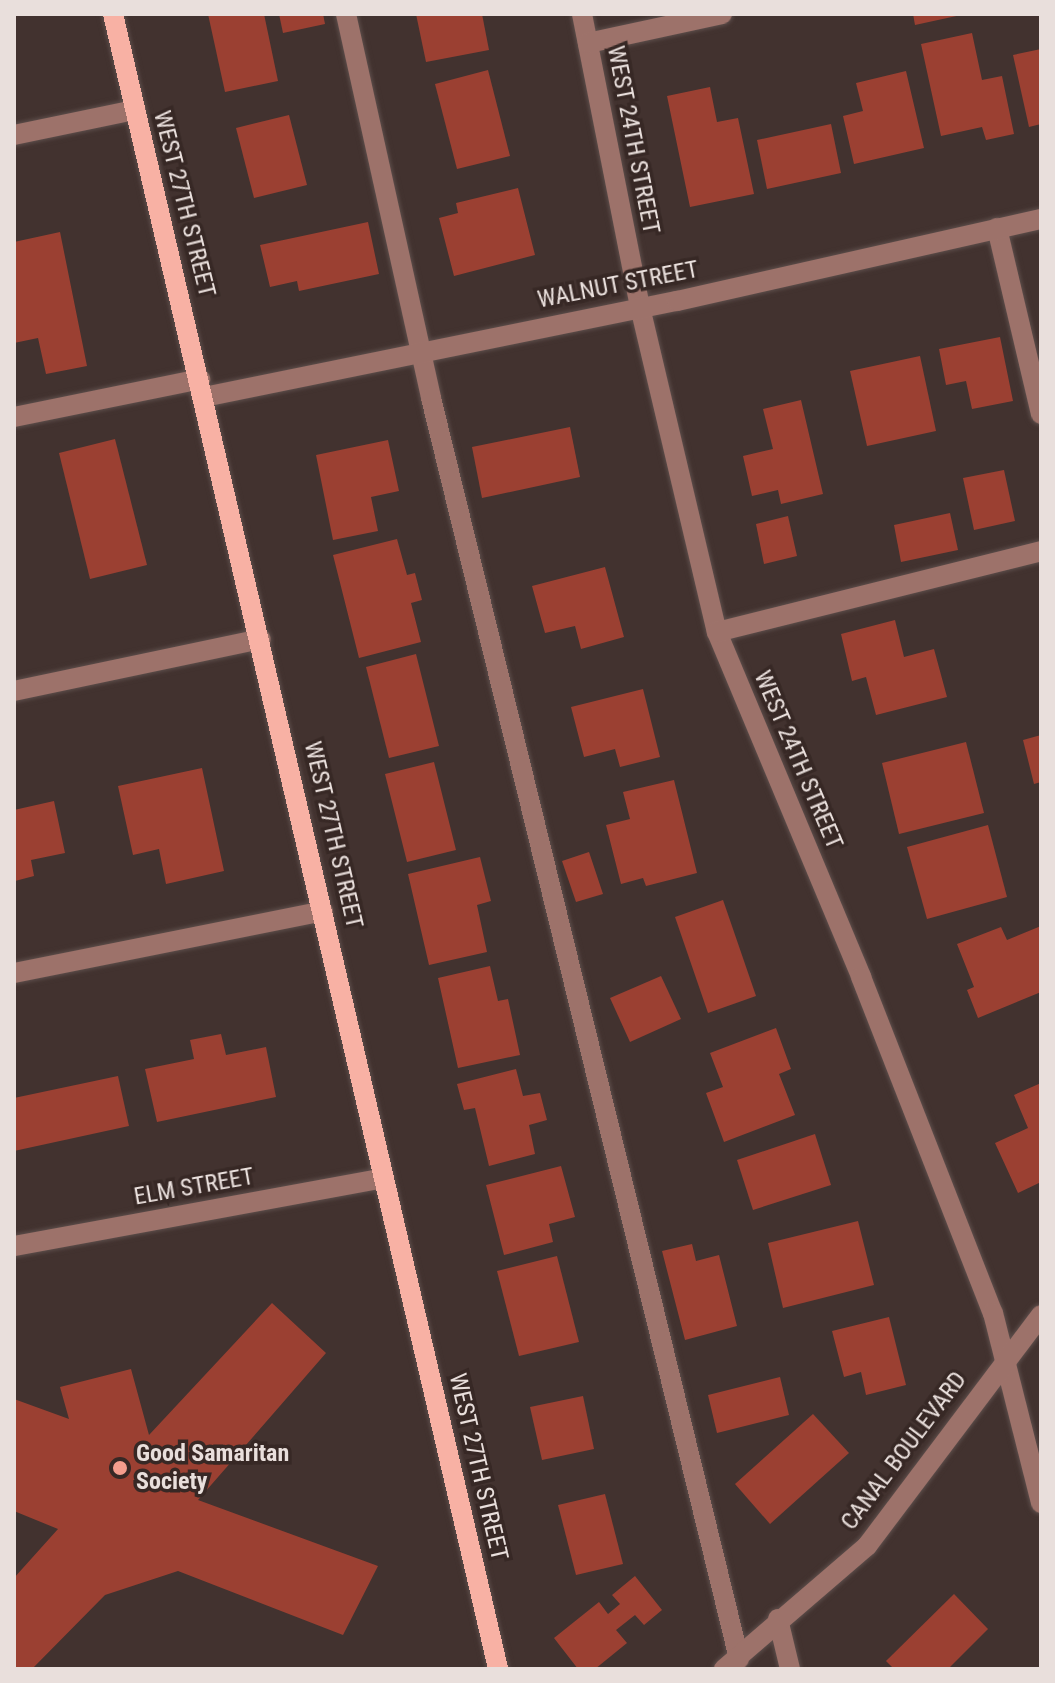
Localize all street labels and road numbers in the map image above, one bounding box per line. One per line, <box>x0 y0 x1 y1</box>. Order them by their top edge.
street label: WEST 24TH STREET <box>601 43 665 237</box>
street label: WEST 27TH STREET <box>147 108 221 300</box>
street label: WALNUT STREET <box>535 255 701 315</box>
street label: WEST 24TH STREET <box>747 666 849 854</box>
street label: WEST 27TH STREET <box>297 738 369 932</box>
street label: ELM STREET <box>132 1162 256 1212</box>
street label: CANAL BOULEVARD <box>835 1366 973 1536</box>
street label: WEST 27TH STREET <box>442 1370 514 1564</box>

